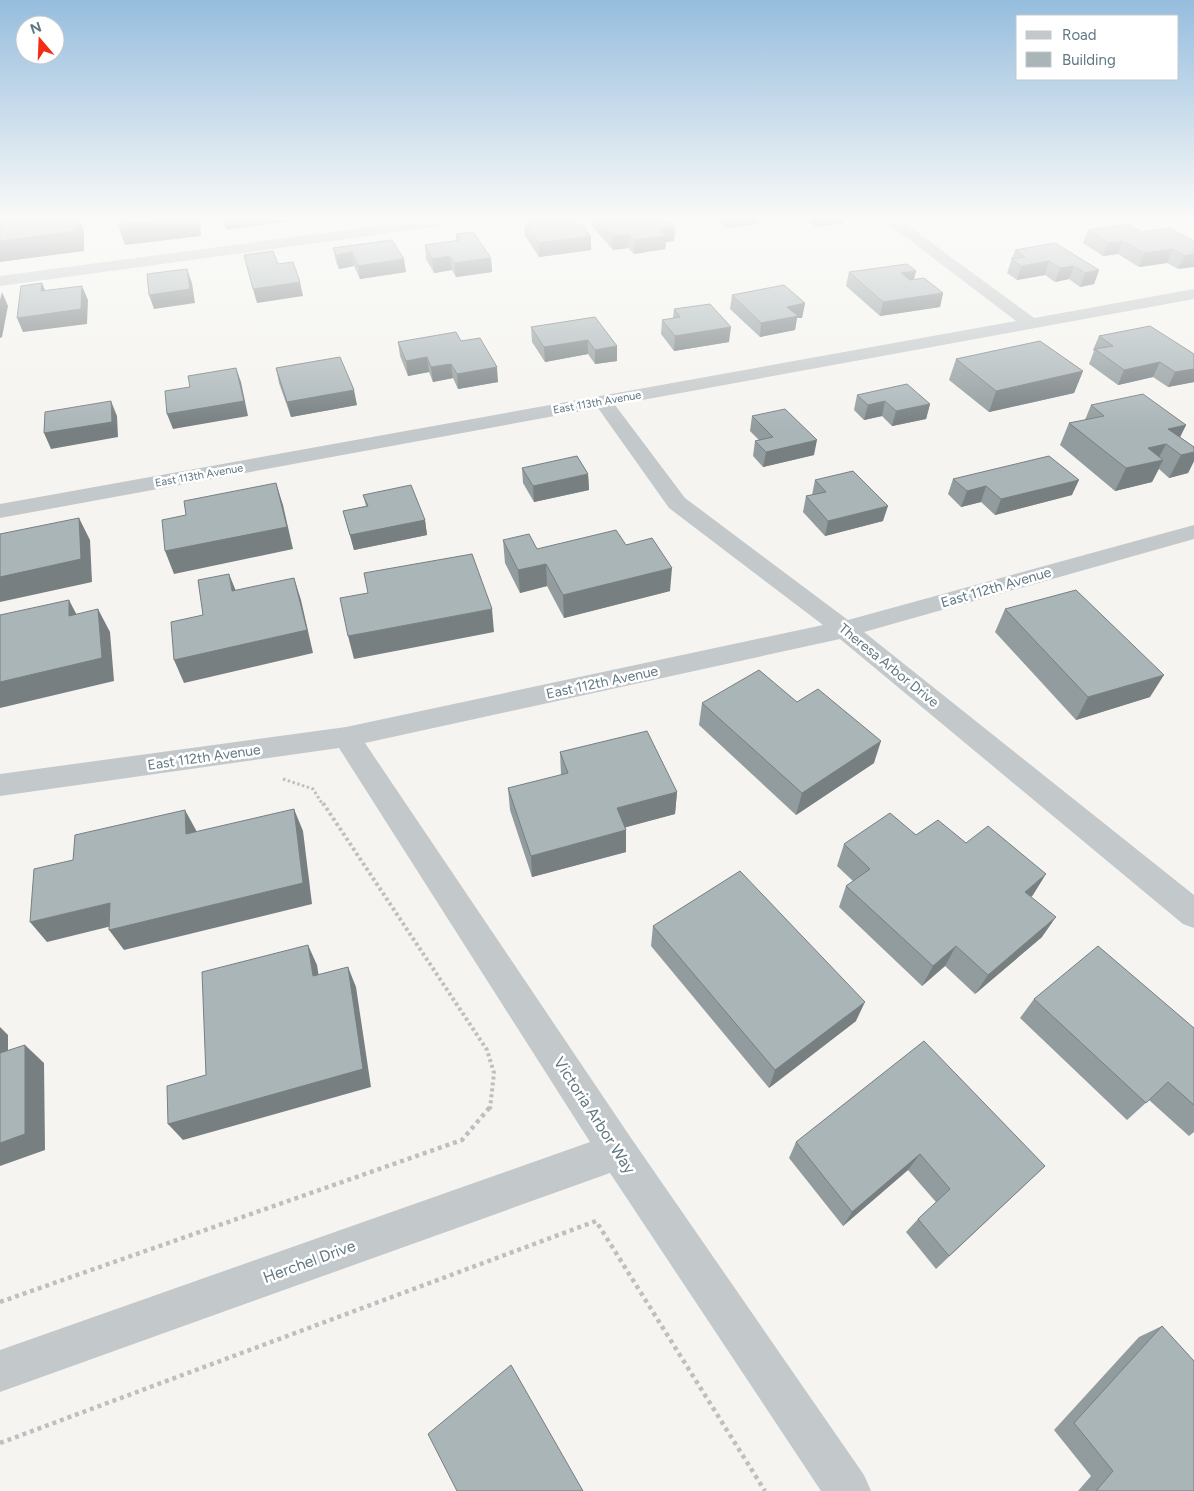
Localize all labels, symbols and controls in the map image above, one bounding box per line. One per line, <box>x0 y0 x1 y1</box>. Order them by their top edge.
north arrow <box>15 15 65 65</box>
legend <box>1016 15 1179 80</box>
text: N <box>28 18 44 38</box>
text: Road <box>1062 26 1097 44</box>
text: Building <box>1062 51 1116 69</box>
street label: East 113th Avenue <box>552 388 642 417</box>
street label: East 113th Avenue <box>154 461 244 490</box>
street label: East 112th Avenue <box>939 564 1054 611</box>
street label: Theresa Arbor Drive <box>835 620 942 711</box>
street label: East 112th Avenue <box>545 662 660 703</box>
street label: East 112th Avenue <box>146 741 262 774</box>
street label: Victoria Arbor Way <box>550 1053 640 1178</box>
street label: Herchel Drive <box>260 1236 358 1287</box>

